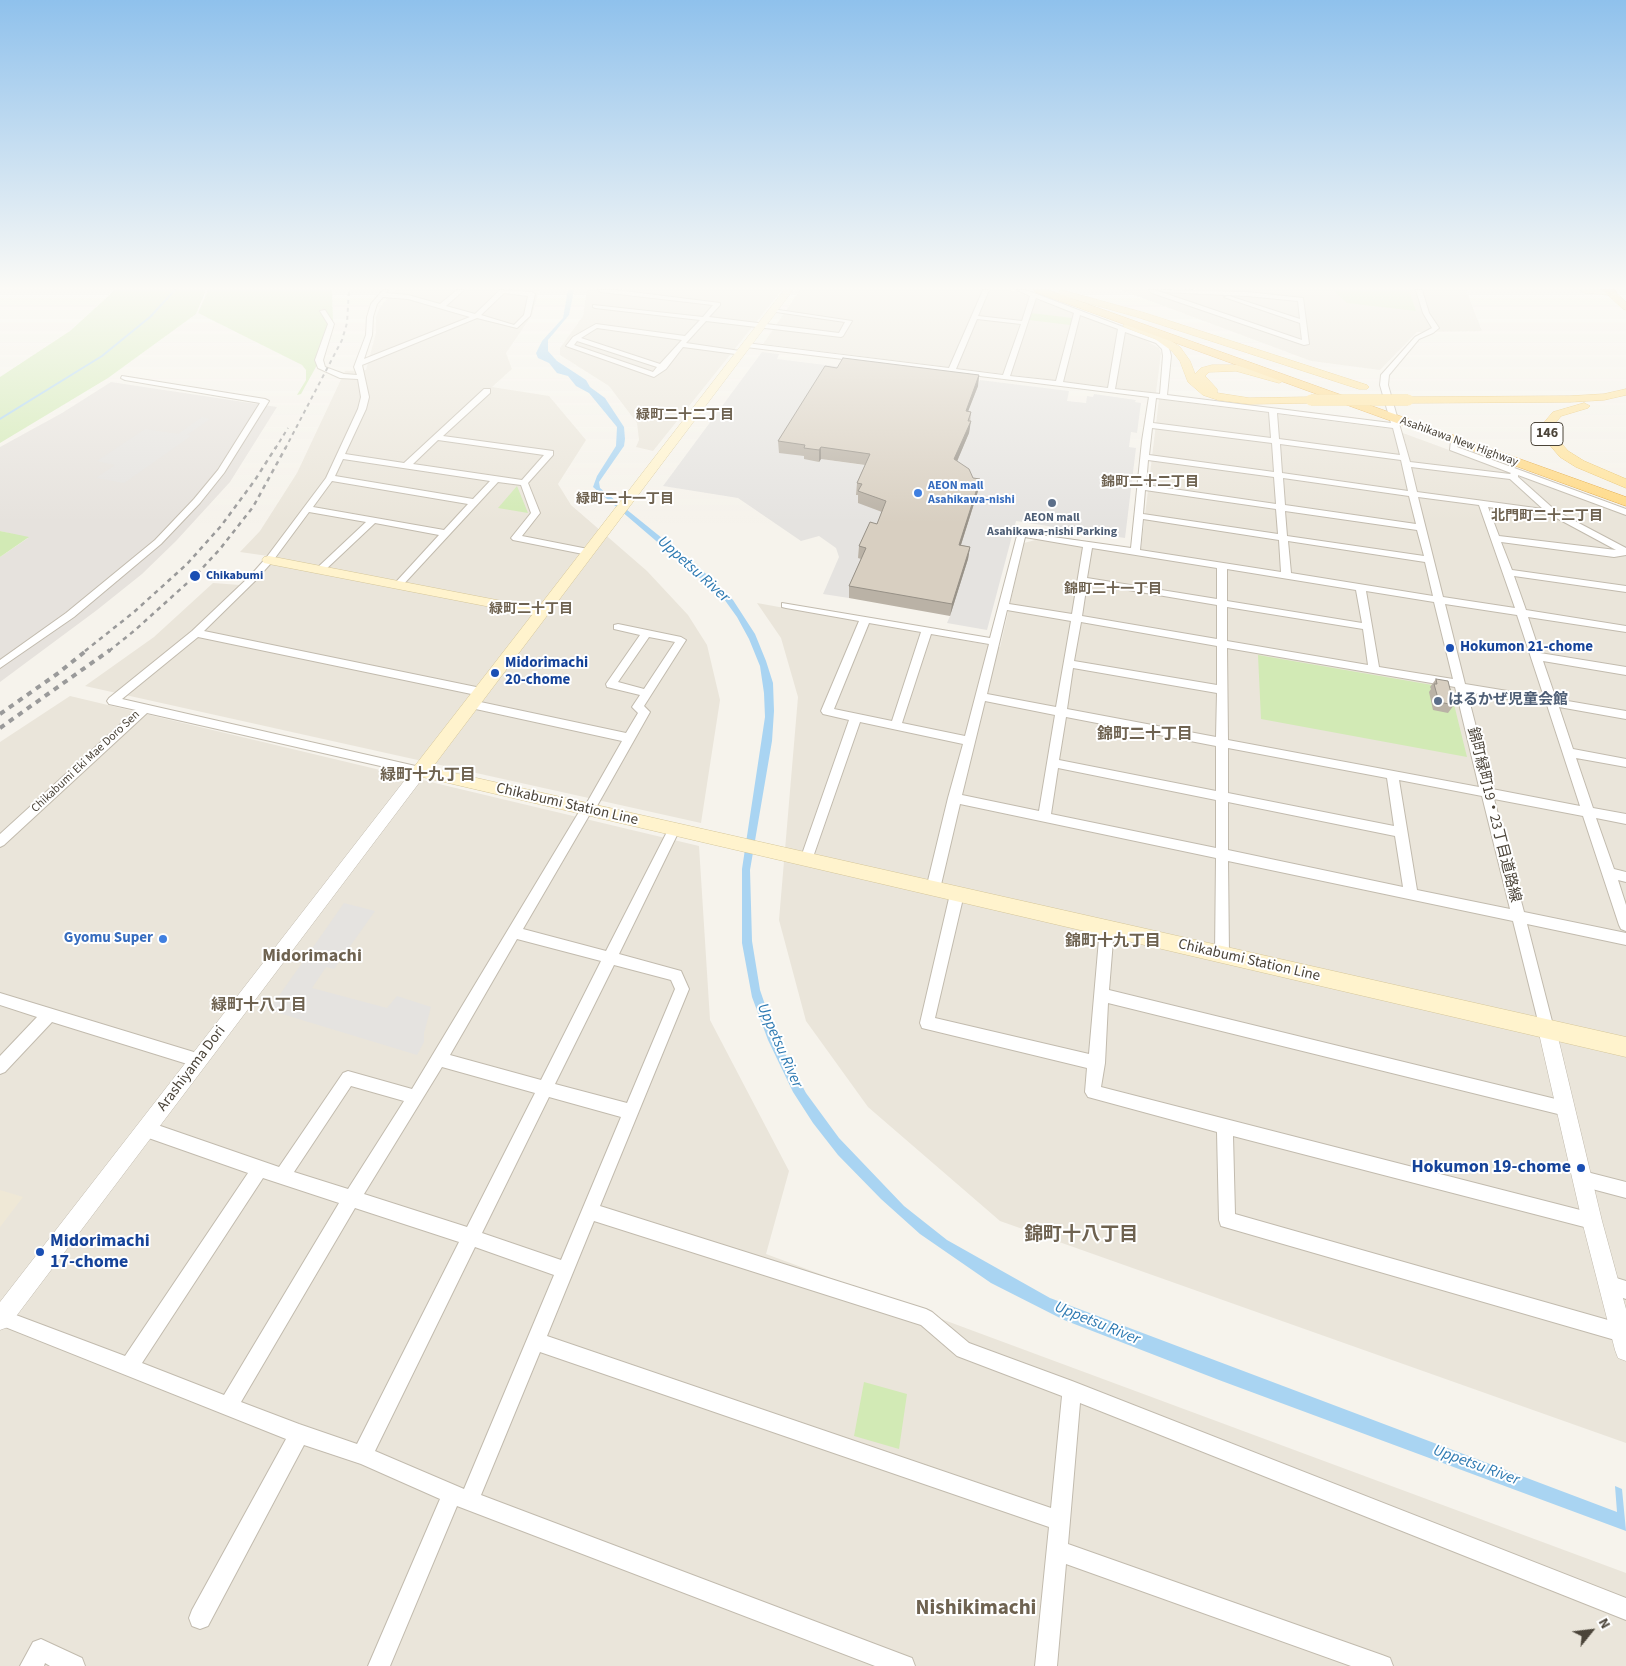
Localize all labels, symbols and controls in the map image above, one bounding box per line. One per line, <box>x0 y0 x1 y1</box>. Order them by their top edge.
district label: 緑町二十二丁目 <box>636 408 734 424</box>
street label: Asahikawa New Highway <box>1398 414 1520 470</box>
road number: 146 <box>1531 422 1563 446</box>
district label: 錦町二十二丁目 <box>1101 475 1199 491</box>
place label: AEON mall Asahikawa-nishi <box>928 479 1015 507</box>
marker: AEON mall Asahikawa-nishi <box>912 487 924 499</box>
district label: 緑町二十一丁目 <box>576 492 674 508</box>
marker: AEON mall Asahikawa-nishi Parking <box>1046 497 1058 509</box>
district label: 北門町二十二丁目 <box>1491 509 1603 525</box>
place label: AEON mall Asahikawa-nishi Parking <box>987 511 1117 539</box>
water label: Uppetsu River <box>653 533 733 607</box>
marker: Chikabumi <box>188 569 202 583</box>
place label: Chikabumi <box>206 569 263 583</box>
district label: 錦町二十一丁目 <box>1064 582 1162 598</box>
district label: 緑町二十丁目 <box>489 602 573 618</box>
place label: Hokumon 21-chome <box>1460 639 1593 657</box>
marker: Hokumon 21-chome <box>1444 642 1456 654</box>
place label: Midorimachi 20-chome <box>505 655 588 690</box>
marker: Midorimachi 20-chome <box>489 667 501 679</box>
place label: はるかぜ児童会館 <box>1448 692 1568 710</box>
marker: はるかぜ児童会館 <box>1432 695 1444 707</box>
street label: Chikabumi Eki Mae Doro Sen <box>29 708 143 816</box>
district label: 錦町二十丁目 <box>1097 725 1193 745</box>
street label: 錦町緑町19・23丁目道路線 <box>1463 726 1523 904</box>
district label: 緑町十九丁目 <box>380 766 476 786</box>
street label: Chikabumi Station Line <box>494 780 640 830</box>
place label: Gyomu Super <box>64 930 153 948</box>
district label: 錦町十九丁目 <box>1065 932 1161 952</box>
marker: Gyomu Super <box>157 933 169 945</box>
street label: Chikabumi Station Line <box>1176 936 1322 986</box>
district label: Midorimachi <box>262 946 362 968</box>
district label: 緑町十八丁目 <box>211 996 307 1016</box>
water label: Uppetsu River <box>752 1001 806 1091</box>
street label: Arashiyama Dori <box>154 1023 230 1115</box>
place label: Hokumon 19-chome <box>1411 1157 1571 1179</box>
marker: Hokumon 19-chome <box>1575 1162 1587 1174</box>
district label: 錦町十八丁目 <box>1024 1225 1138 1247</box>
place label: Midorimachi 17-chome <box>50 1231 150 1274</box>
marker: Midorimachi 17-chome <box>34 1246 46 1258</box>
water label: Uppetsu River <box>1051 1298 1143 1350</box>
water label: Uppetsu River <box>1430 1442 1522 1490</box>
district label: Nishikimachi <box>916 1596 1036 1622</box>
north arrow <box>1566 1606 1616 1656</box>
text: N <box>1593 1615 1615 1633</box>

